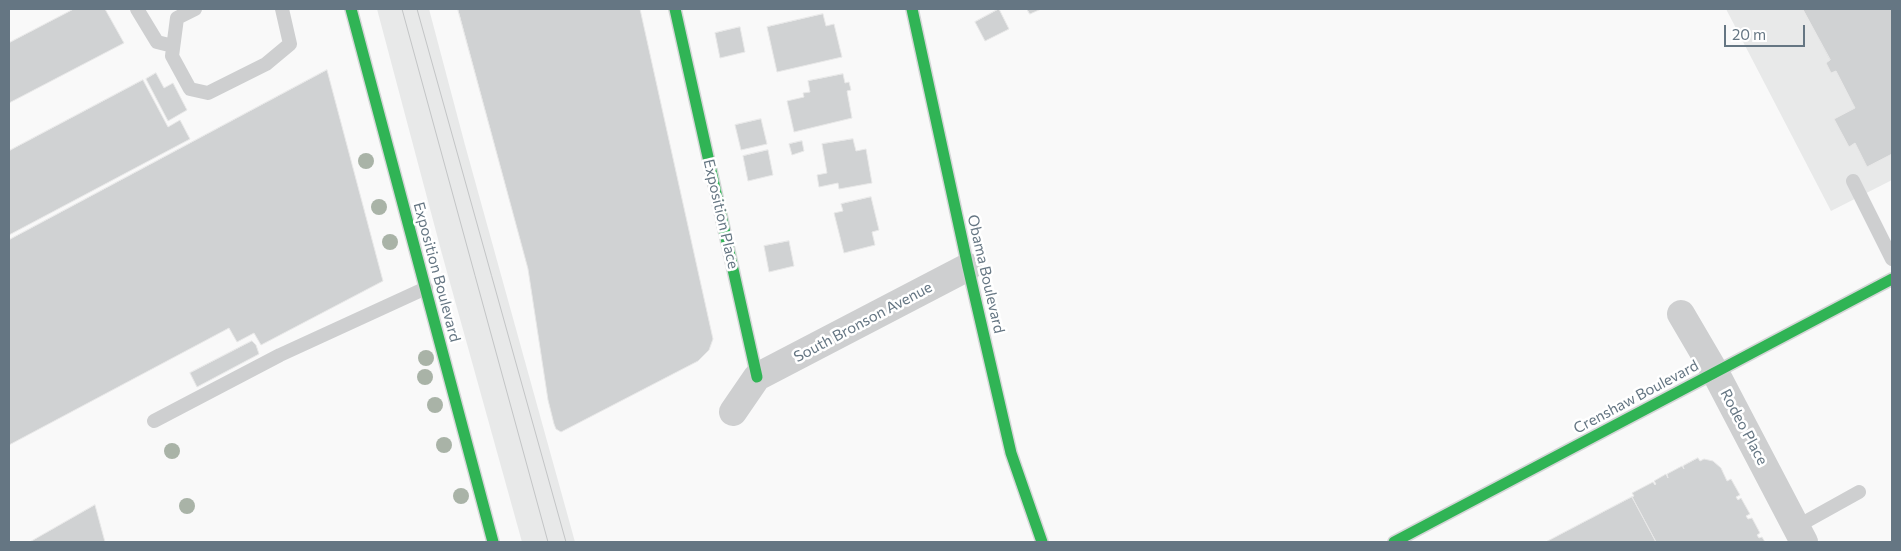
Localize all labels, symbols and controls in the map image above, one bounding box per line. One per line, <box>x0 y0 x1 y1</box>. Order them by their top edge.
scale bar <box>1726 15 1807 47</box>
text: 20 m <box>1732 25 1766 43</box>
street label: Exposition Place <box>700 157 742 271</box>
street label: Exposition Boulevard <box>410 200 464 344</box>
street label: Obama Boulevard <box>964 213 1008 335</box>
street label: South Bronson Avenue <box>791 278 935 366</box>
street label: Crenshaw Boulevard <box>1570 356 1702 438</box>
street label: Rodeo Place <box>1716 386 1772 468</box>

